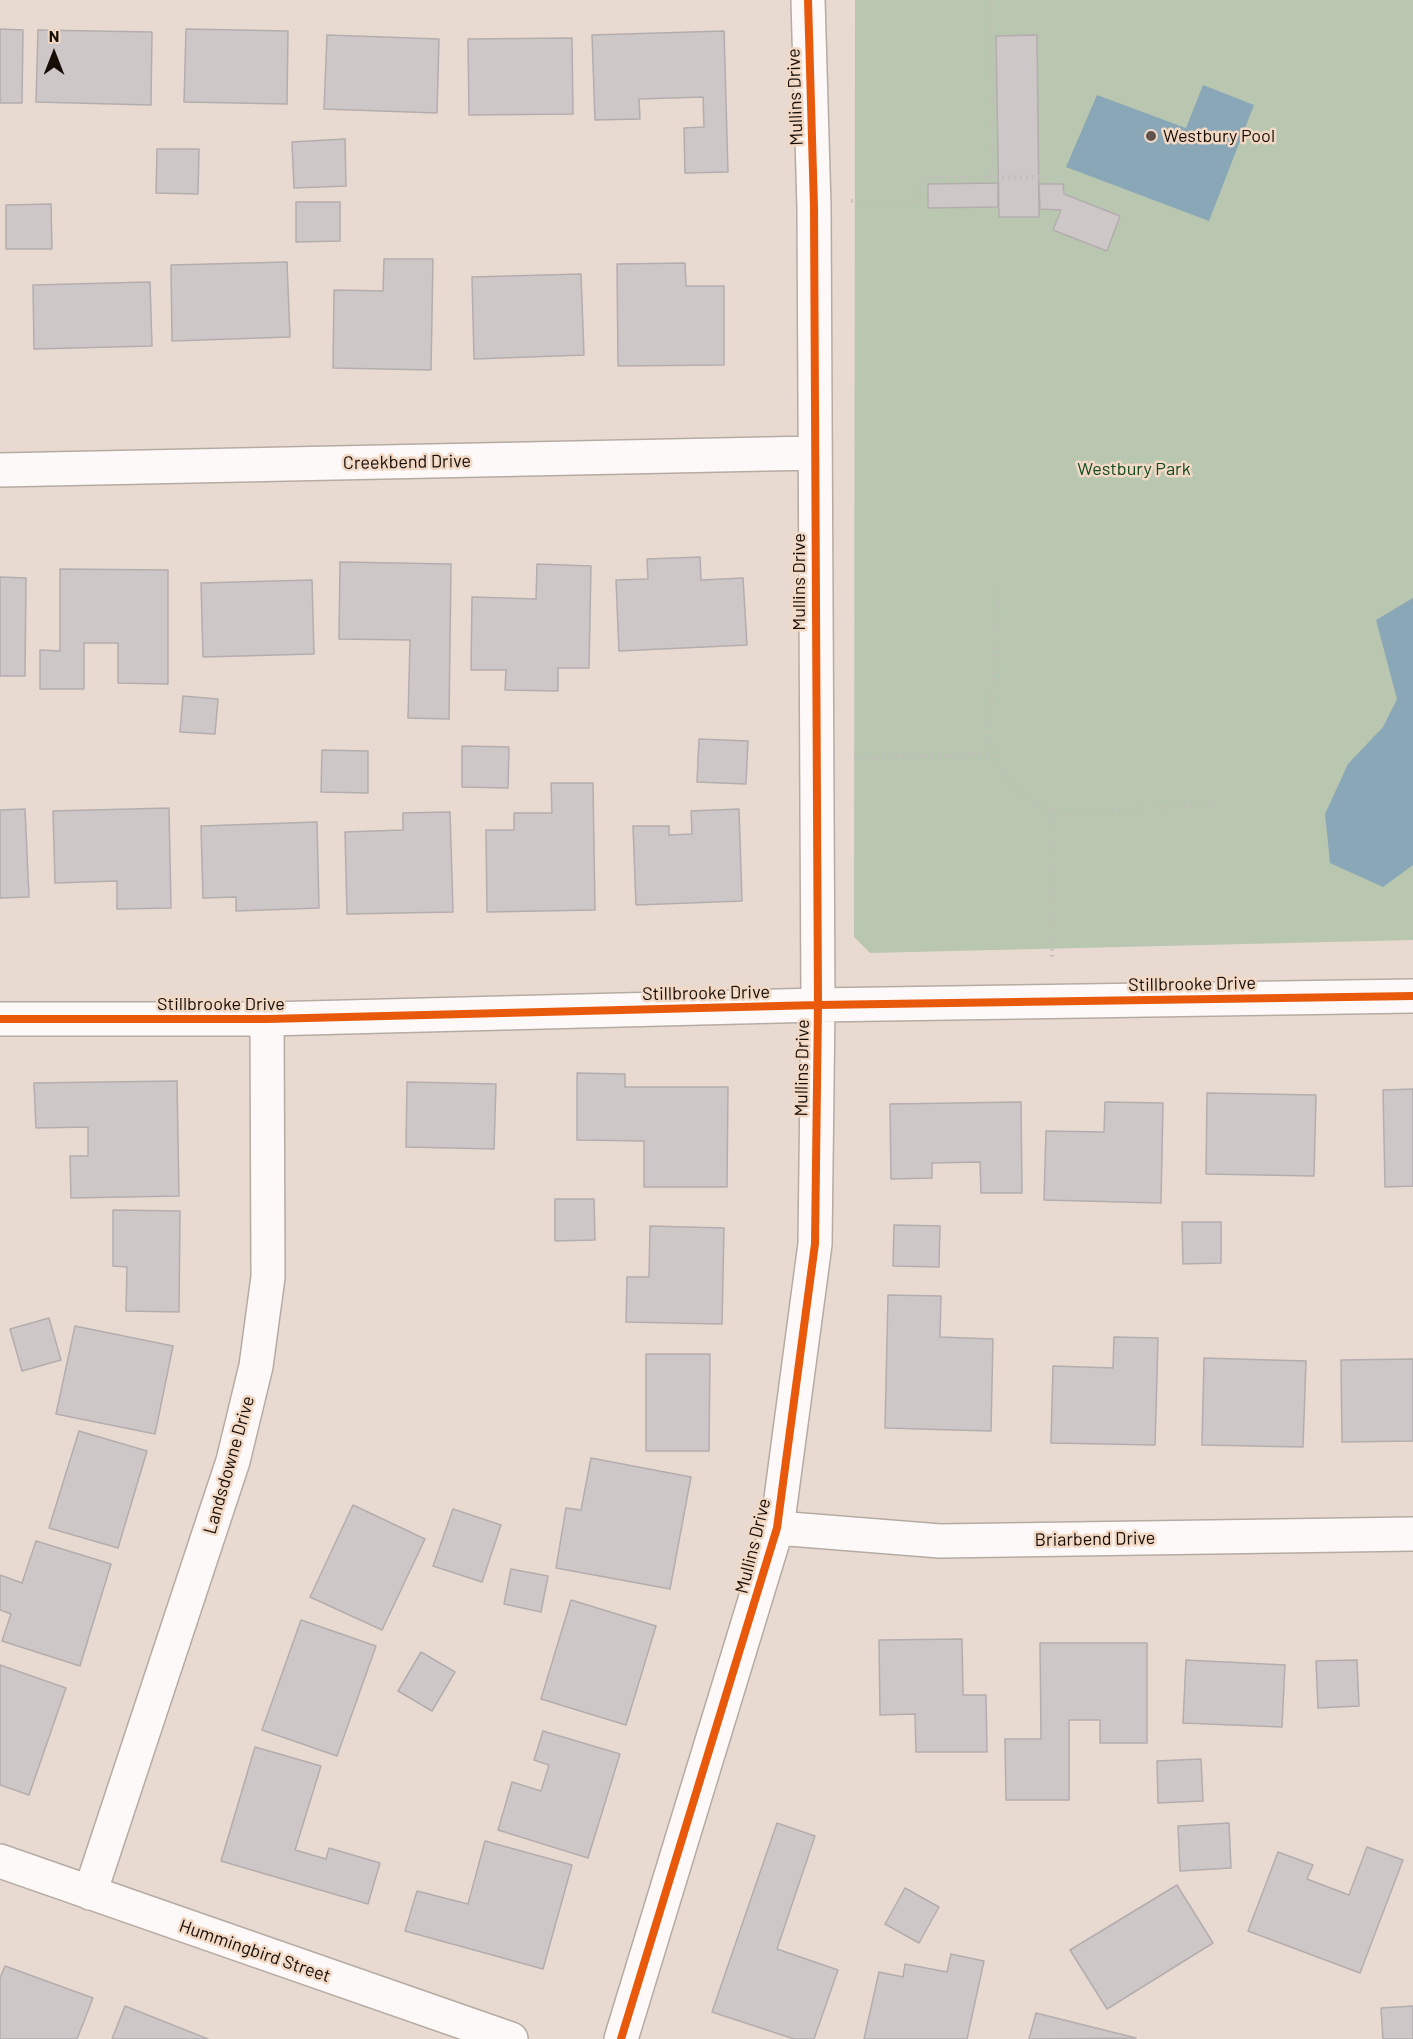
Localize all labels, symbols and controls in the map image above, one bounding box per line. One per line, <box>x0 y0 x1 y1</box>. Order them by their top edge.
north arrow <box>24 24 84 84</box>
text: N <box>49 26 59 45</box>
street label: Mullins Drive <box>783 48 807 146</box>
place label: Westbury Pool <box>1163 125 1275 147</box>
marker: Westbury Pool <box>1144 129 1158 143</box>
street label: Creekbend Drive <box>343 450 471 474</box>
park label: Westbury Park <box>1077 458 1191 480</box>
street label: Mullins Drive <box>788 533 810 631</box>
street label: Stillbrooke Drive <box>1128 972 1256 996</box>
street label: Stillbrooke Drive <box>642 981 770 1005</box>
street label: Stillbrooke Drive <box>157 993 285 1015</box>
street label: Mullins Drive <box>790 1019 814 1117</box>
street label: Landsdowne Drive <box>199 1393 259 1537</box>
street label: Mullins Drive <box>731 1496 775 1596</box>
street label: Briarbend Drive <box>1035 1527 1155 1551</box>
street label: Hummingbird Street <box>177 1915 333 1987</box>

